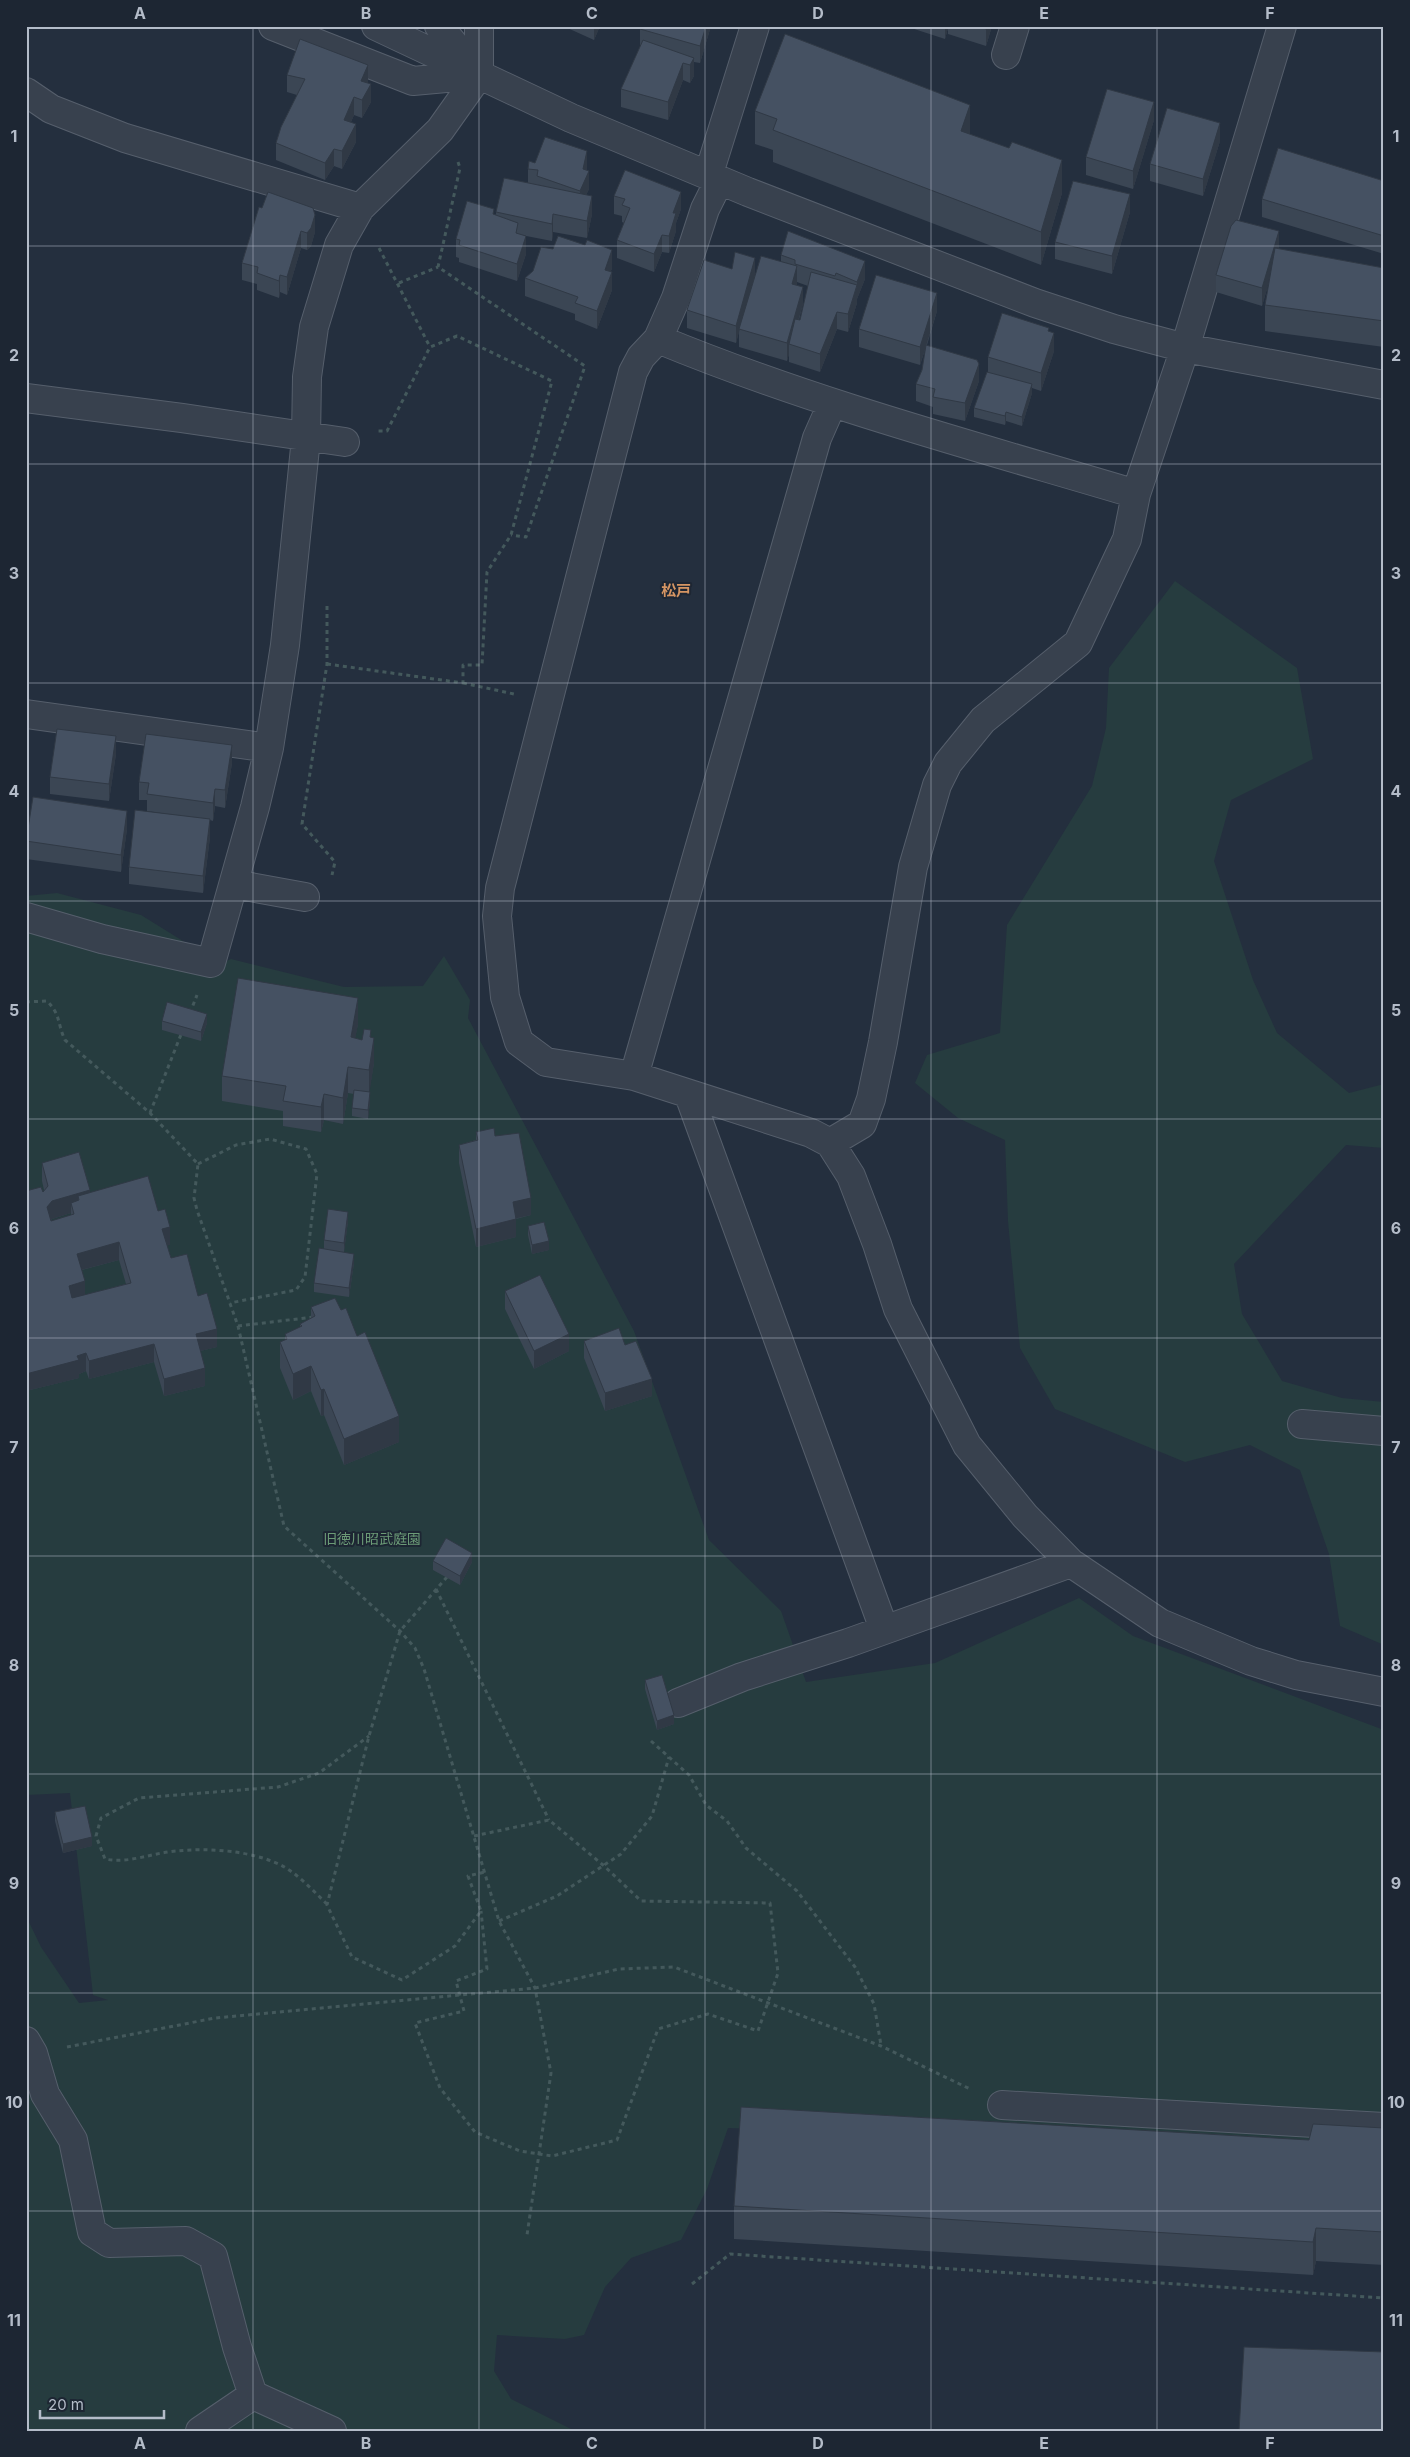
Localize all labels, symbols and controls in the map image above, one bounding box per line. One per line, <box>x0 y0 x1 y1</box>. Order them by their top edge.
text: A <box>134 3 146 23</box>
text: B <box>361 3 371 23</box>
text: C <box>586 3 598 23</box>
text: D <box>812 3 824 23</box>
text: E <box>1039 3 1049 23</box>
text: F <box>1265 3 1275 23</box>
text: 1 <box>11 126 17 146</box>
text: 1 <box>1393 126 1399 146</box>
text: 2 <box>9 345 19 365</box>
text: 2 <box>1391 345 1401 365</box>
text: 3 <box>9 563 19 583</box>
text: 3 <box>1391 563 1401 583</box>
district label: 松戸 <box>661 581 691 600</box>
text: 4 <box>9 781 20 801</box>
text: 4 <box>1391 781 1402 801</box>
text: 5 <box>9 1000 19 1020</box>
text: 5 <box>1391 1000 1401 1020</box>
text: 6 <box>9 1218 19 1238</box>
text: 6 <box>1391 1218 1401 1238</box>
text: 7 <box>9 1437 19 1457</box>
text: 7 <box>1391 1437 1401 1457</box>
park label: 旧徳川昭武庭園 <box>323 1530 421 1547</box>
text: 8 <box>9 1655 19 1675</box>
text: 8 <box>1391 1655 1401 1675</box>
text: 9 <box>9 1873 19 1893</box>
text: 9 <box>1391 1873 1401 1893</box>
text: 10 <box>5 2092 23 2112</box>
text: 10 <box>1387 2092 1405 2112</box>
text: 11 <box>7 2310 21 2330</box>
text: 11 <box>1389 2310 1403 2330</box>
scale bar <box>40 2387 164 2419</box>
text: 20 m <box>48 2395 84 2414</box>
text: A <box>134 2433 146 2453</box>
text: B <box>361 2433 371 2453</box>
text: C <box>586 2433 598 2453</box>
text: D <box>812 2433 824 2453</box>
text: E <box>1039 2433 1049 2453</box>
text: F <box>1265 2433 1275 2453</box>

